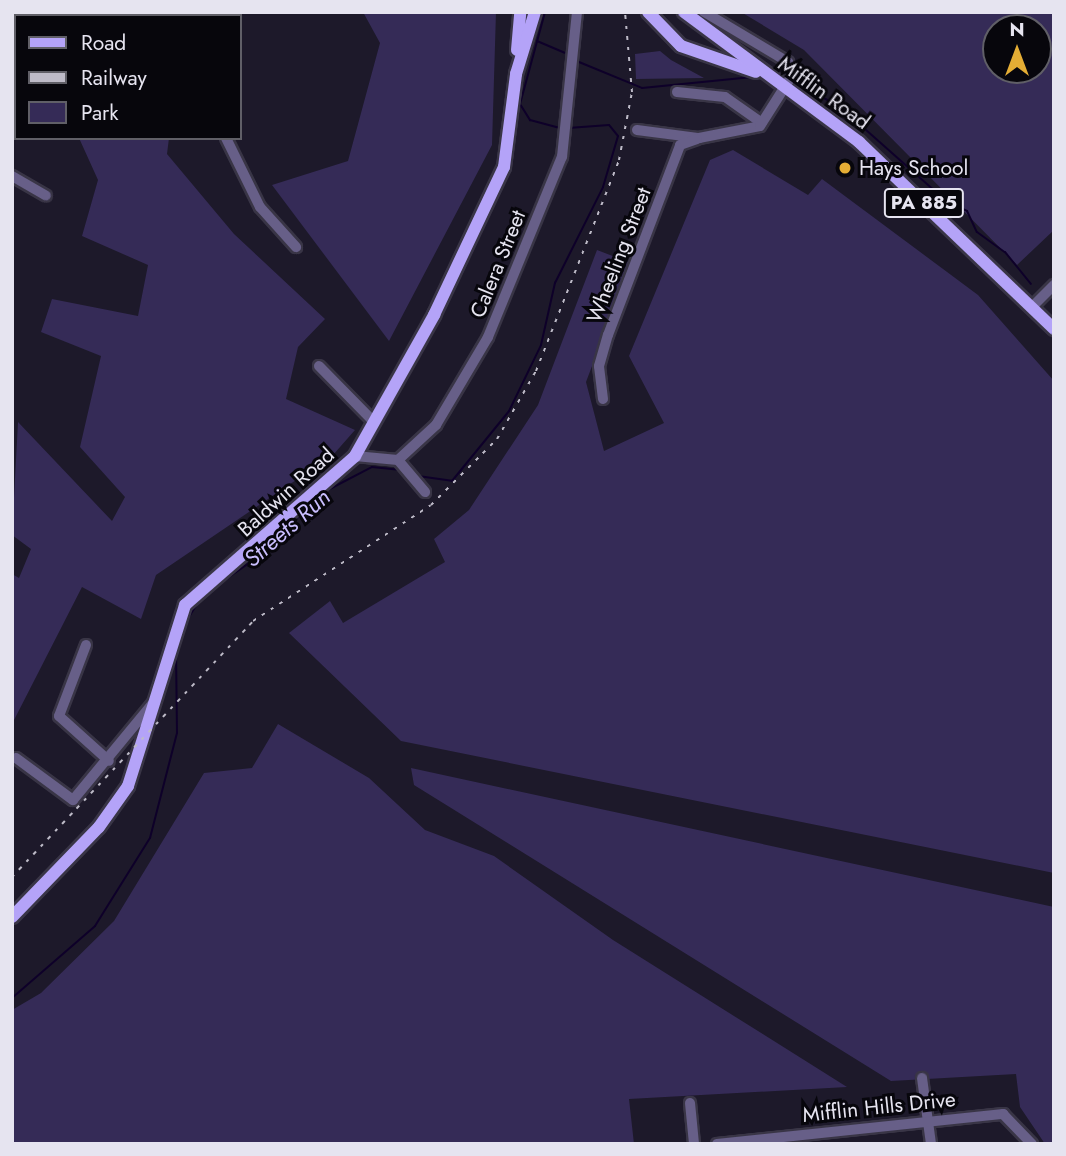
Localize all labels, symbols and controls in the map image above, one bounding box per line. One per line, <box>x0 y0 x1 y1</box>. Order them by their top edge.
legend <box>14 14 242 140</box>
north arrow <box>982 14 1052 84</box>
text: N <box>1009 16 1025 43</box>
text: Road <box>81 28 126 58</box>
street label: Mifflin Road <box>773 51 875 135</box>
text: Railway <box>81 63 147 93</box>
text: Park <box>81 98 118 128</box>
place label: Hays School <box>859 155 968 181</box>
marker: Hays School <box>837 160 853 176</box>
street label: Wheeling Street <box>582 184 656 326</box>
road number: PA 885 <box>884 188 964 218</box>
street label: Calera Street <box>465 207 531 321</box>
street label: Baldwin Road <box>233 442 339 542</box>
water label: Streets Run <box>238 483 336 573</box>
street label: Mifflin Hills Drive <box>801 1086 957 1128</box>

